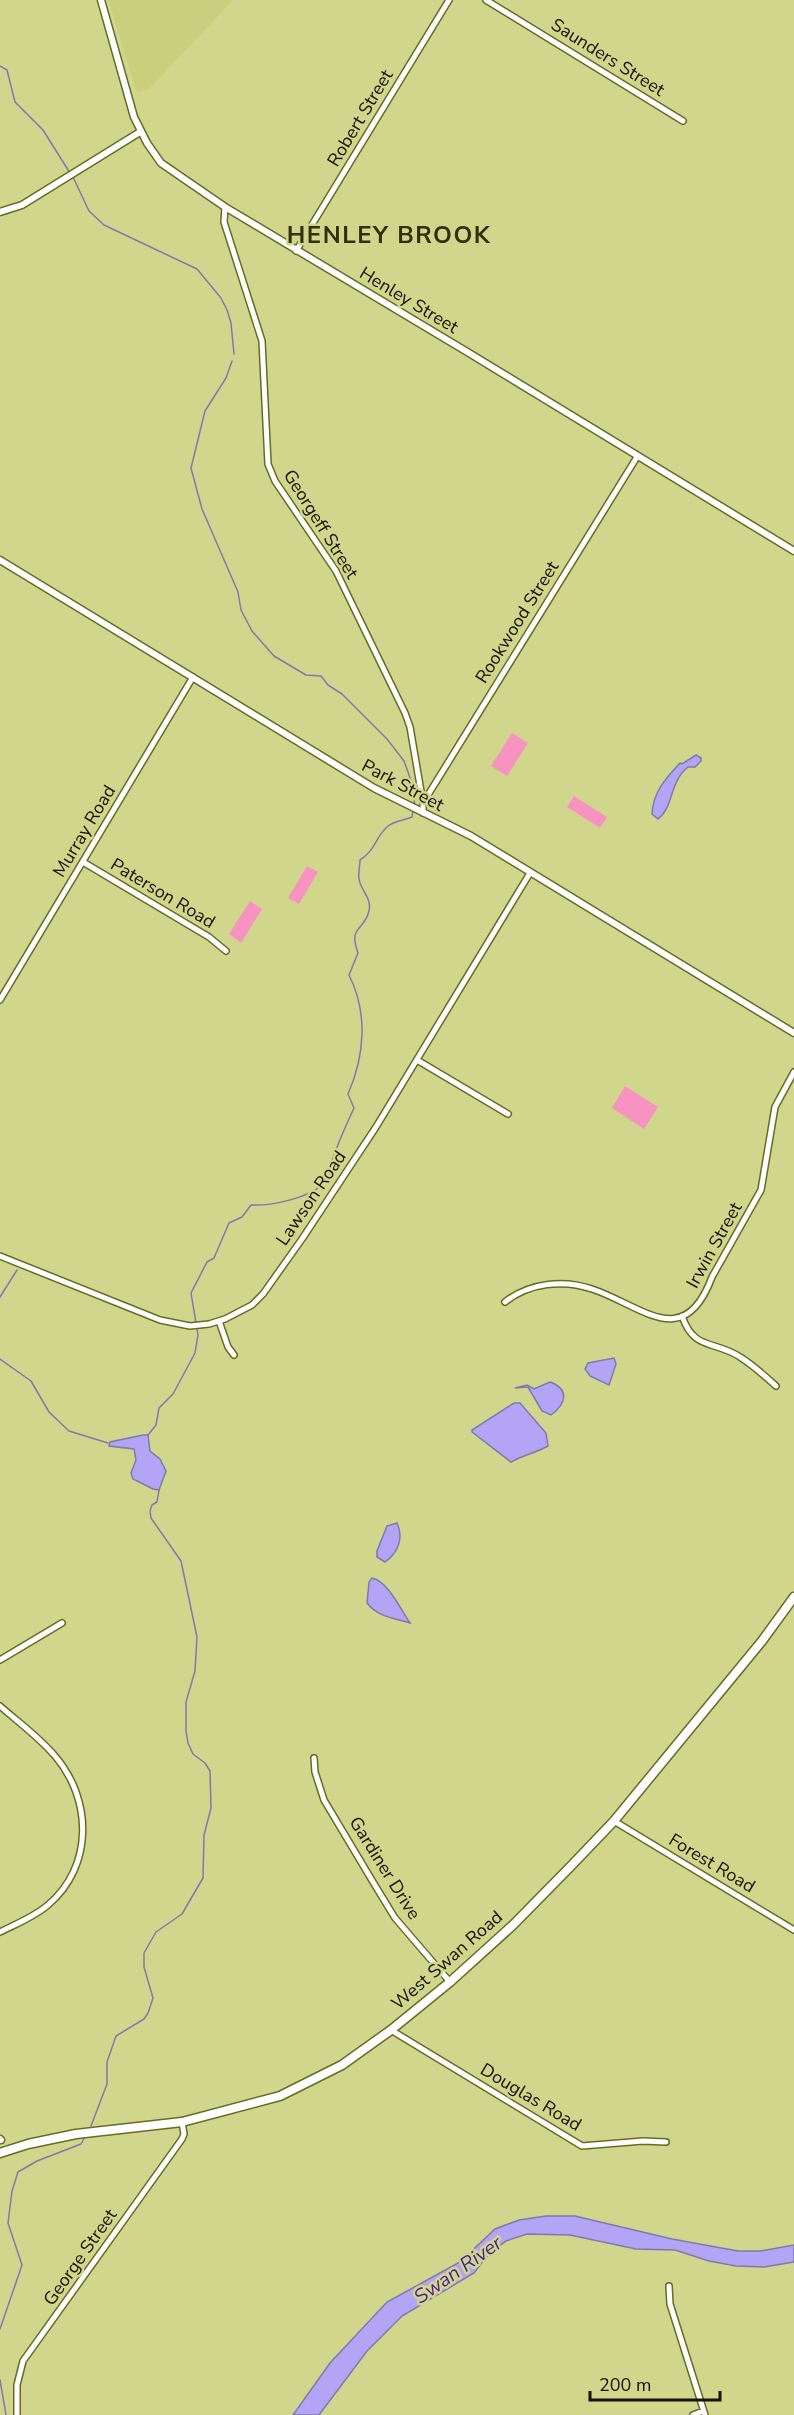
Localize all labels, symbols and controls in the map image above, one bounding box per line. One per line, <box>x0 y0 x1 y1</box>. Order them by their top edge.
street label: Saunders Street <box>547 12 670 102</box>
street label: Robert Street <box>322 65 399 171</box>
district label: HENLEY BROOK <box>287 219 491 251</box>
street label: Henley Street <box>355 261 463 339</box>
street label: Georgeff Street <box>278 465 365 584</box>
street label: Rookwood Street <box>470 556 565 688</box>
street label: Park Street <box>358 753 449 817</box>
street label: Murray Road <box>47 780 121 882</box>
street label: Paterson Road <box>106 852 220 934</box>
street label: Lawson Road <box>270 1146 352 1250</box>
street label: Irwin Street <box>681 1197 748 1292</box>
street label: Gardiner Drive <box>344 1812 426 1924</box>
street label: Forest Road <box>664 1828 760 1898</box>
street label: West Swan Road <box>386 1905 508 2015</box>
street label: Douglas Road <box>476 2057 586 2137</box>
street label: George Street <box>38 2203 123 2310</box>
water label: Swan River <box>409 2229 508 2310</box>
scale bar <box>590 2364 720 2402</box>
text: 200 m <box>599 2373 651 2397</box>

